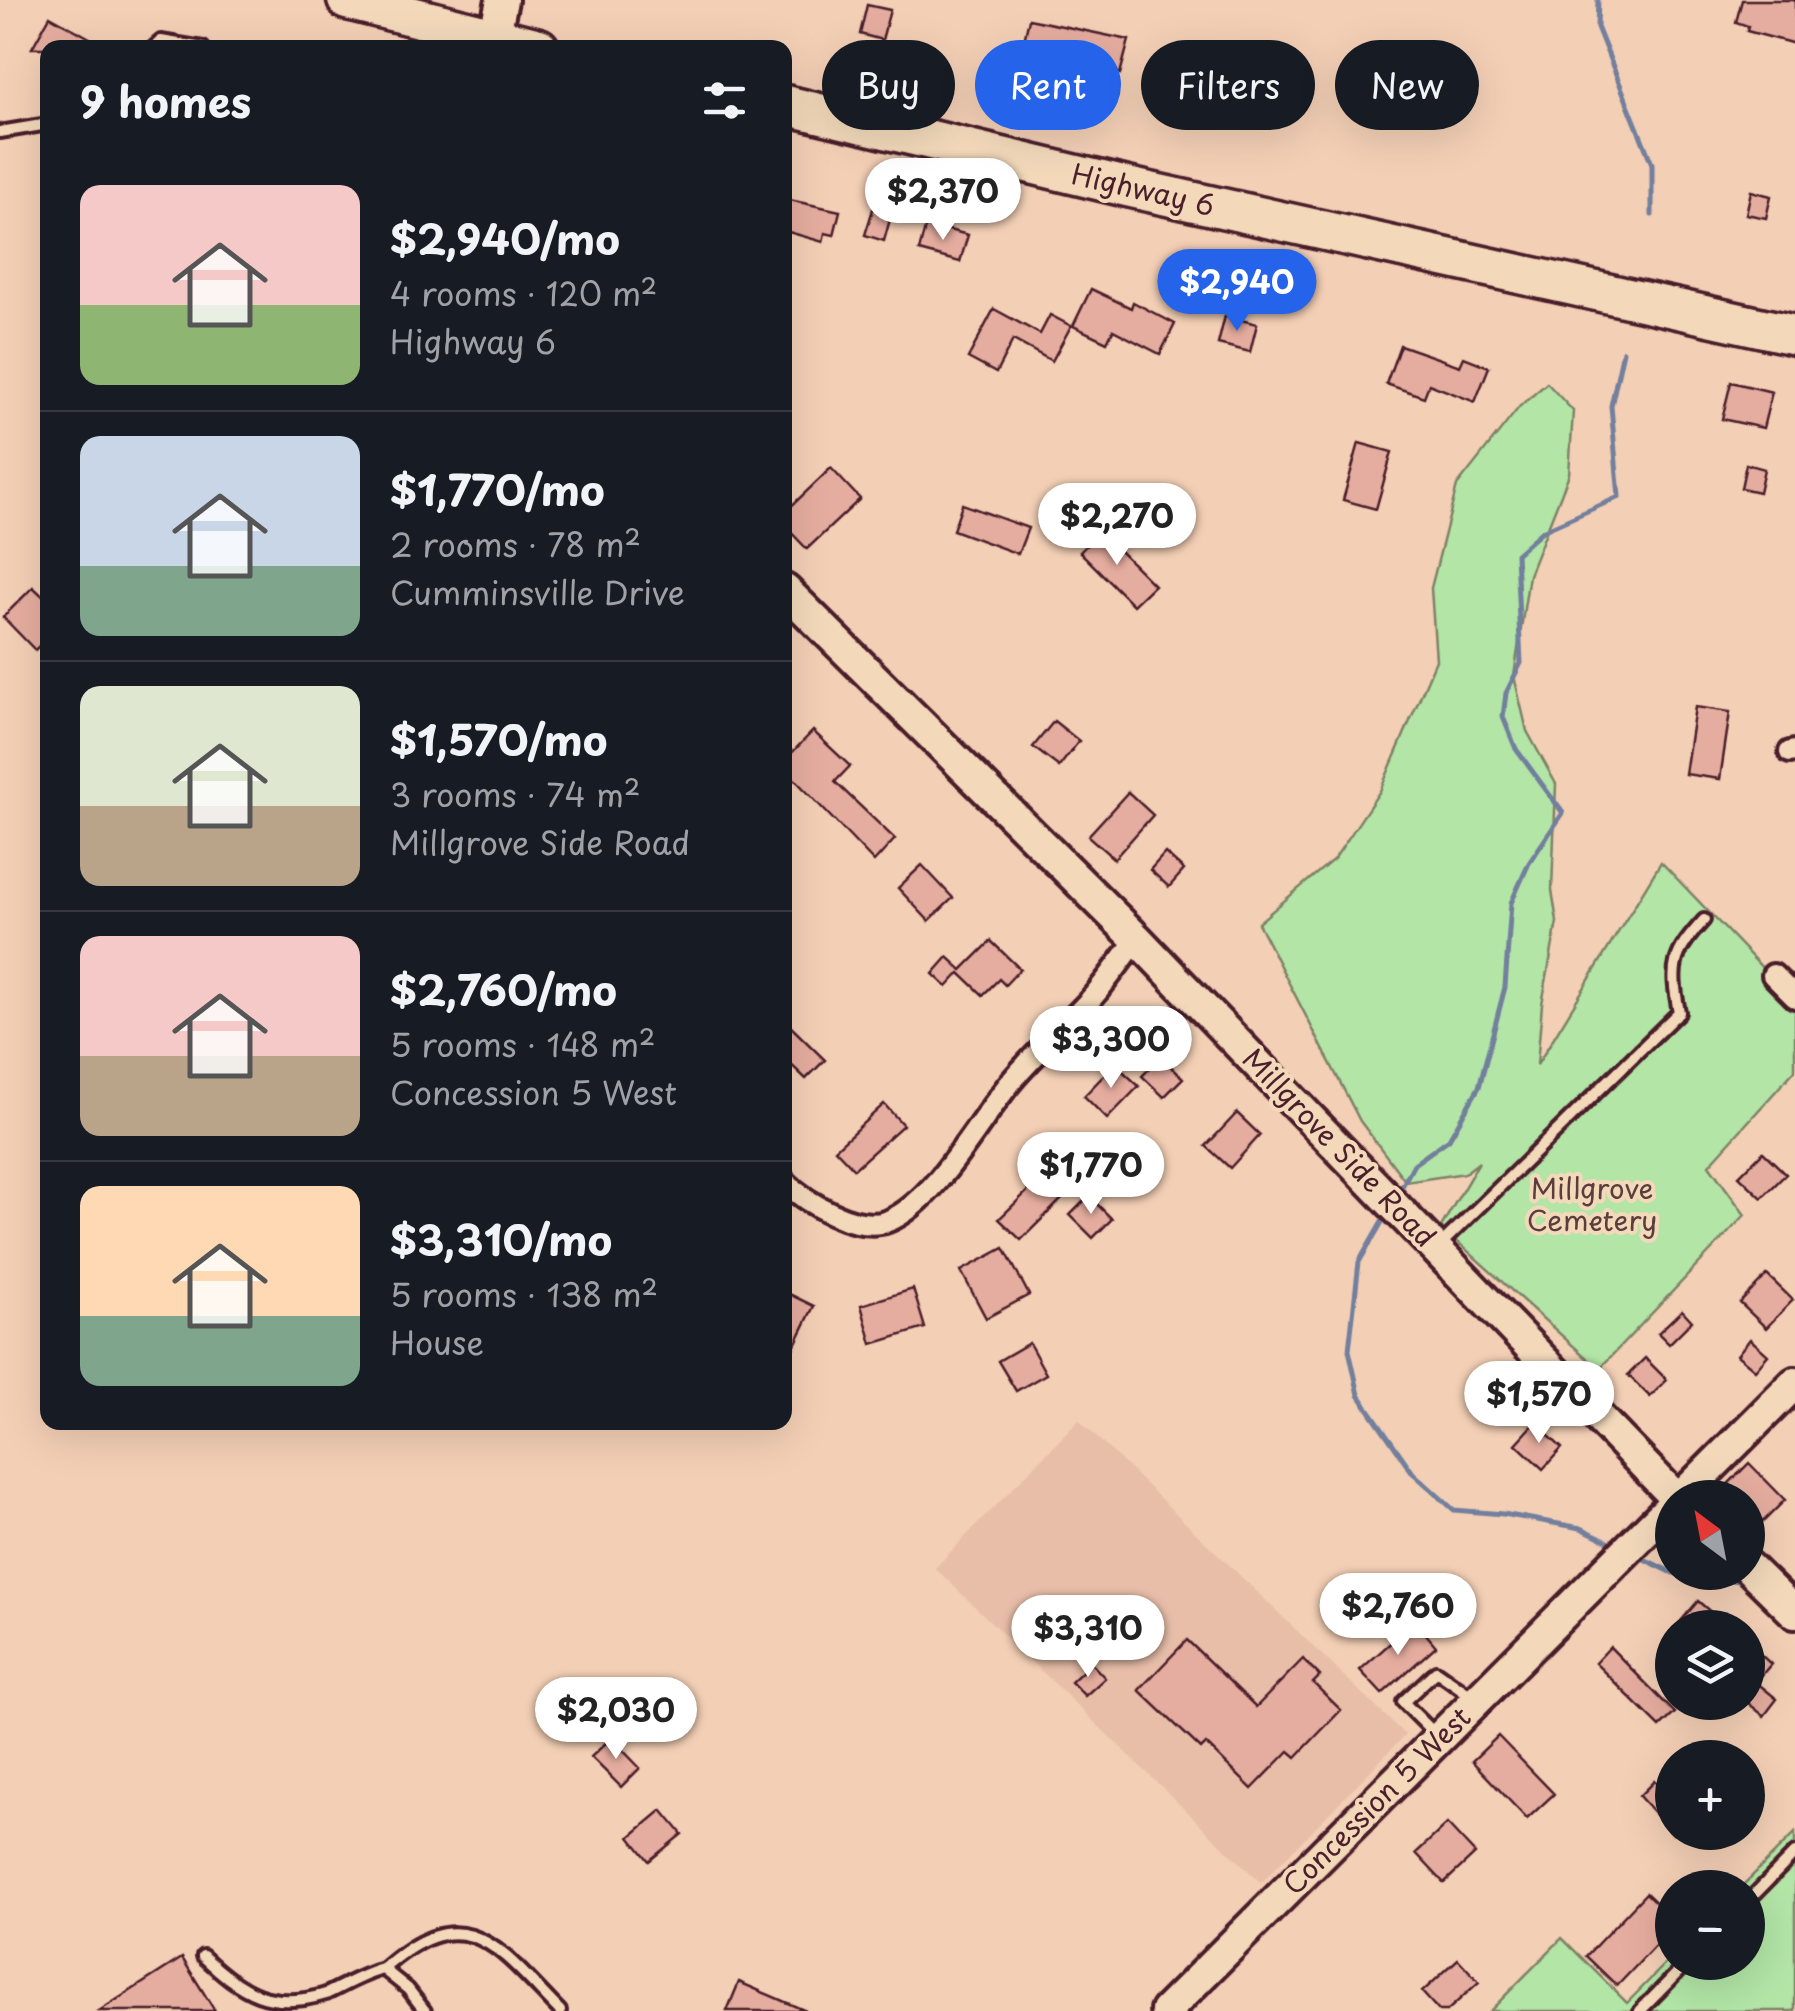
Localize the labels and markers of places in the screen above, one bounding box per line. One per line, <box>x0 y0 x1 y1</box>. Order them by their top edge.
pin: $2,370 <box>862 158 1024 243</box>
pin: $2,940 <box>1156 249 1318 334</box>
pin: $2,270 <box>1036 483 1198 568</box>
pin: $3,300 <box>1030 1006 1192 1091</box>
pin: $1,770 <box>1010 1132 1172 1217</box>
pin: $1,570 <box>1458 1361 1620 1446</box>
pin: $2,760 <box>1317 1573 1479 1658</box>
pin: $3,310 <box>1007 1595 1169 1680</box>
pin: $2,030 <box>535 1677 697 1762</box>

